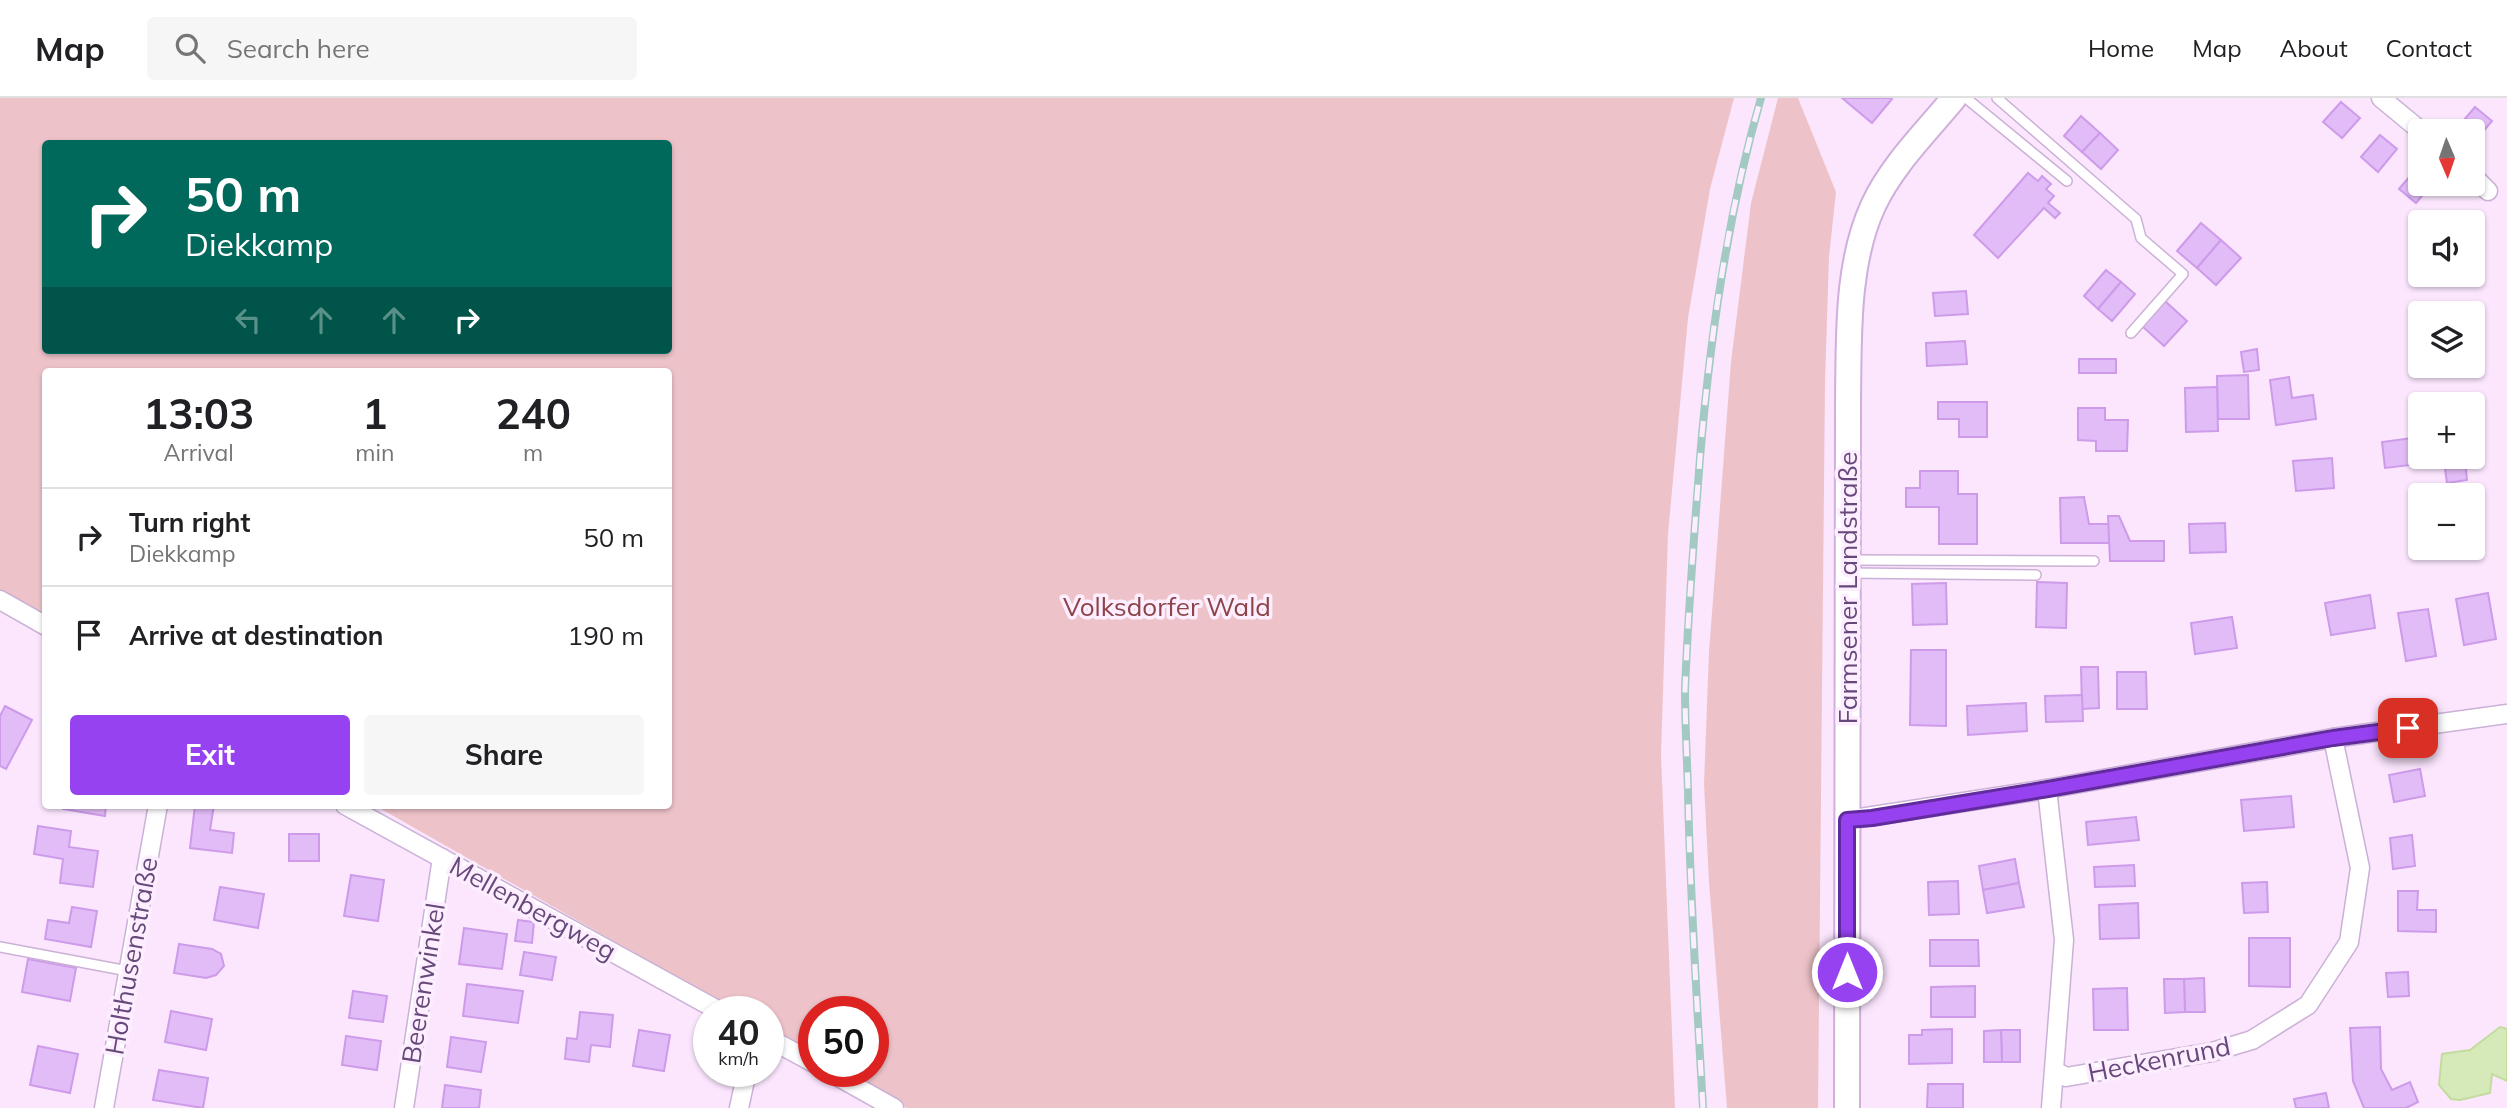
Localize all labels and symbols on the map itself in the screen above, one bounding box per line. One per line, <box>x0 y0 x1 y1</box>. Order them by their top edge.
north arrow <box>2408 119 2485 196</box>
street label: Farmsener Landstraße <box>1831 452 1864 724</box>
park label: Volksdorfer Wald <box>1063 590 1271 623</box>
pin <box>2378 698 2438 758</box>
street label: Mellenbergweg <box>444 849 622 967</box>
street label: Holthusenstraße <box>97 855 165 1057</box>
street label: Beerenwinkel <box>394 900 452 1066</box>
position arrow <box>1810 935 1884 1009</box>
speed limit sign: 50 <box>798 996 889 1087</box>
street label: Heckenrund <box>2085 1029 2233 1089</box>

